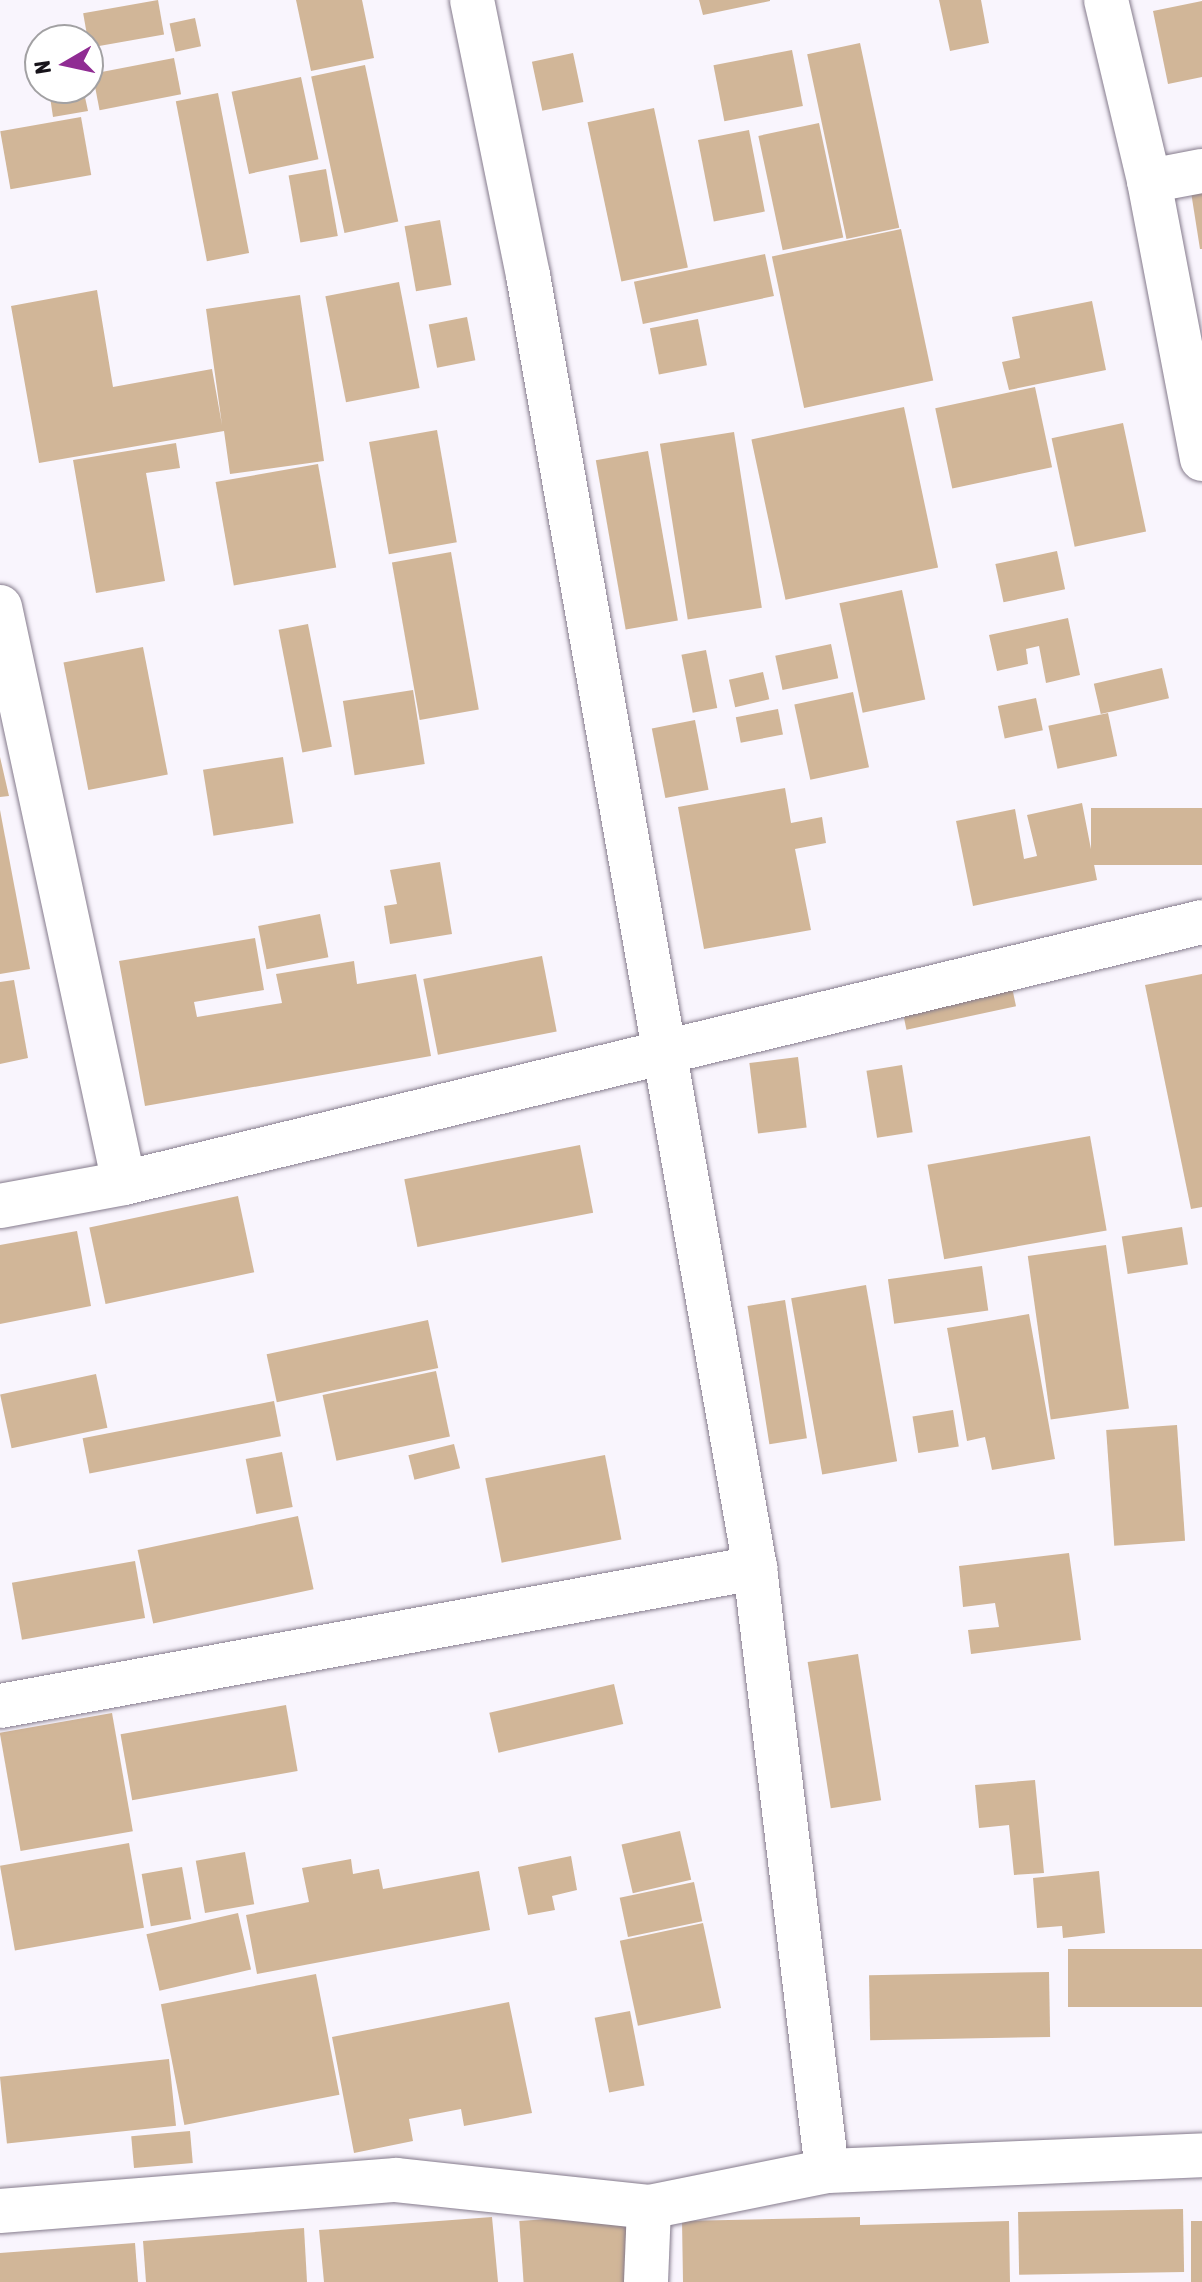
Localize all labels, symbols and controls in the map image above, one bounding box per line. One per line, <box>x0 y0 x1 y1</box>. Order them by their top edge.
north arrow <box>24 24 104 104</box>
text: N <box>28 59 56 76</box>

